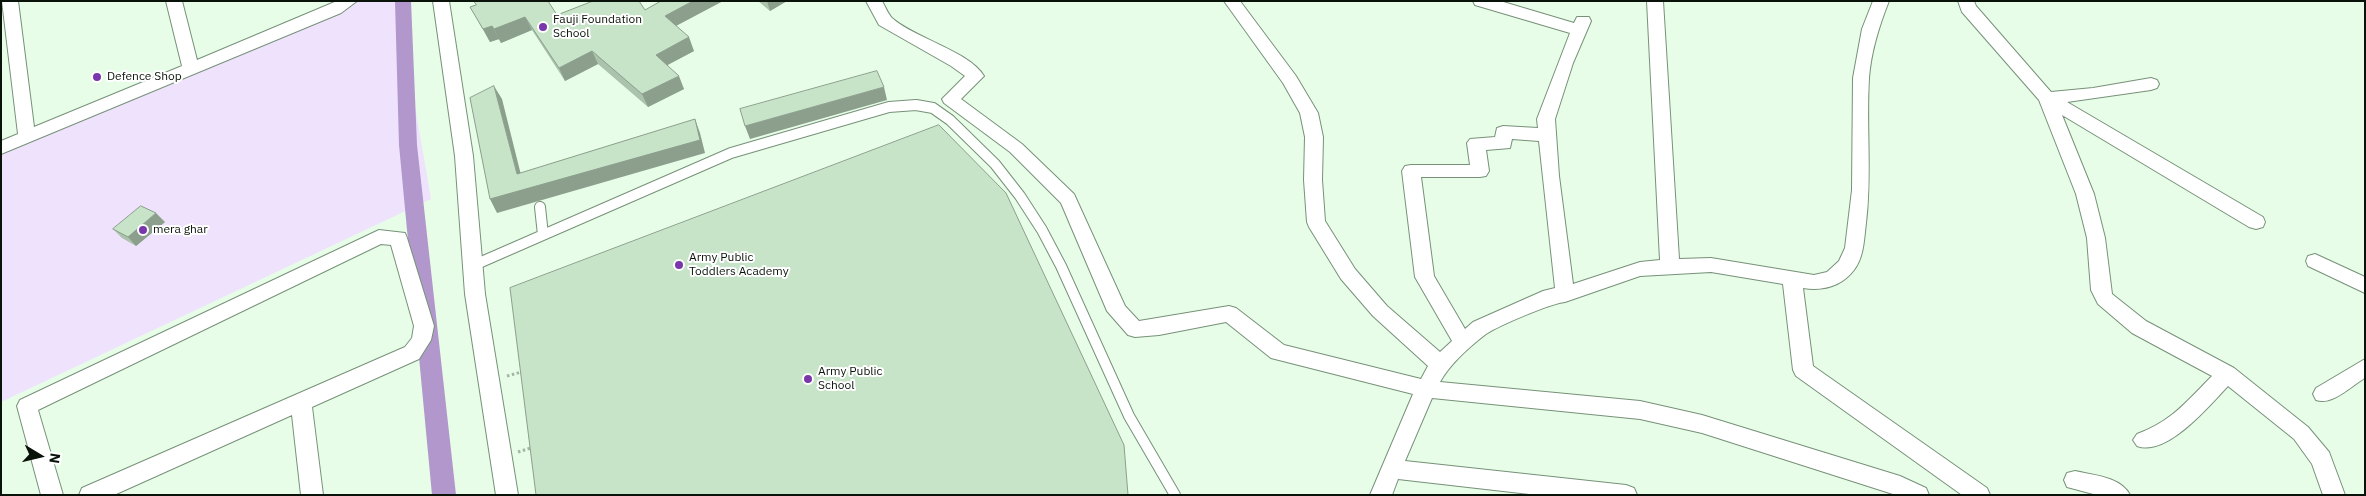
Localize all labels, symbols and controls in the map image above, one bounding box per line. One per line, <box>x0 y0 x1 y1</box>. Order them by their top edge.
place label: Fauji Foundation School <box>553 13 642 41</box>
marker: Fauji Foundation School <box>537 21 549 33</box>
place label: Defence Shop <box>107 70 182 84</box>
marker: Defence Shop <box>91 71 103 83</box>
place label: mera ghar <box>153 223 208 237</box>
marker: mera ghar <box>137 224 149 236</box>
place label: Army Public Toddlers Academy <box>689 251 789 279</box>
marker: Army Public Toddlers Academy <box>673 259 685 271</box>
place label: Army Public School <box>818 365 883 393</box>
marker: Army Public School <box>802 373 814 385</box>
north arrow <box>15 431 65 481</box>
text: N <box>45 452 64 465</box>

